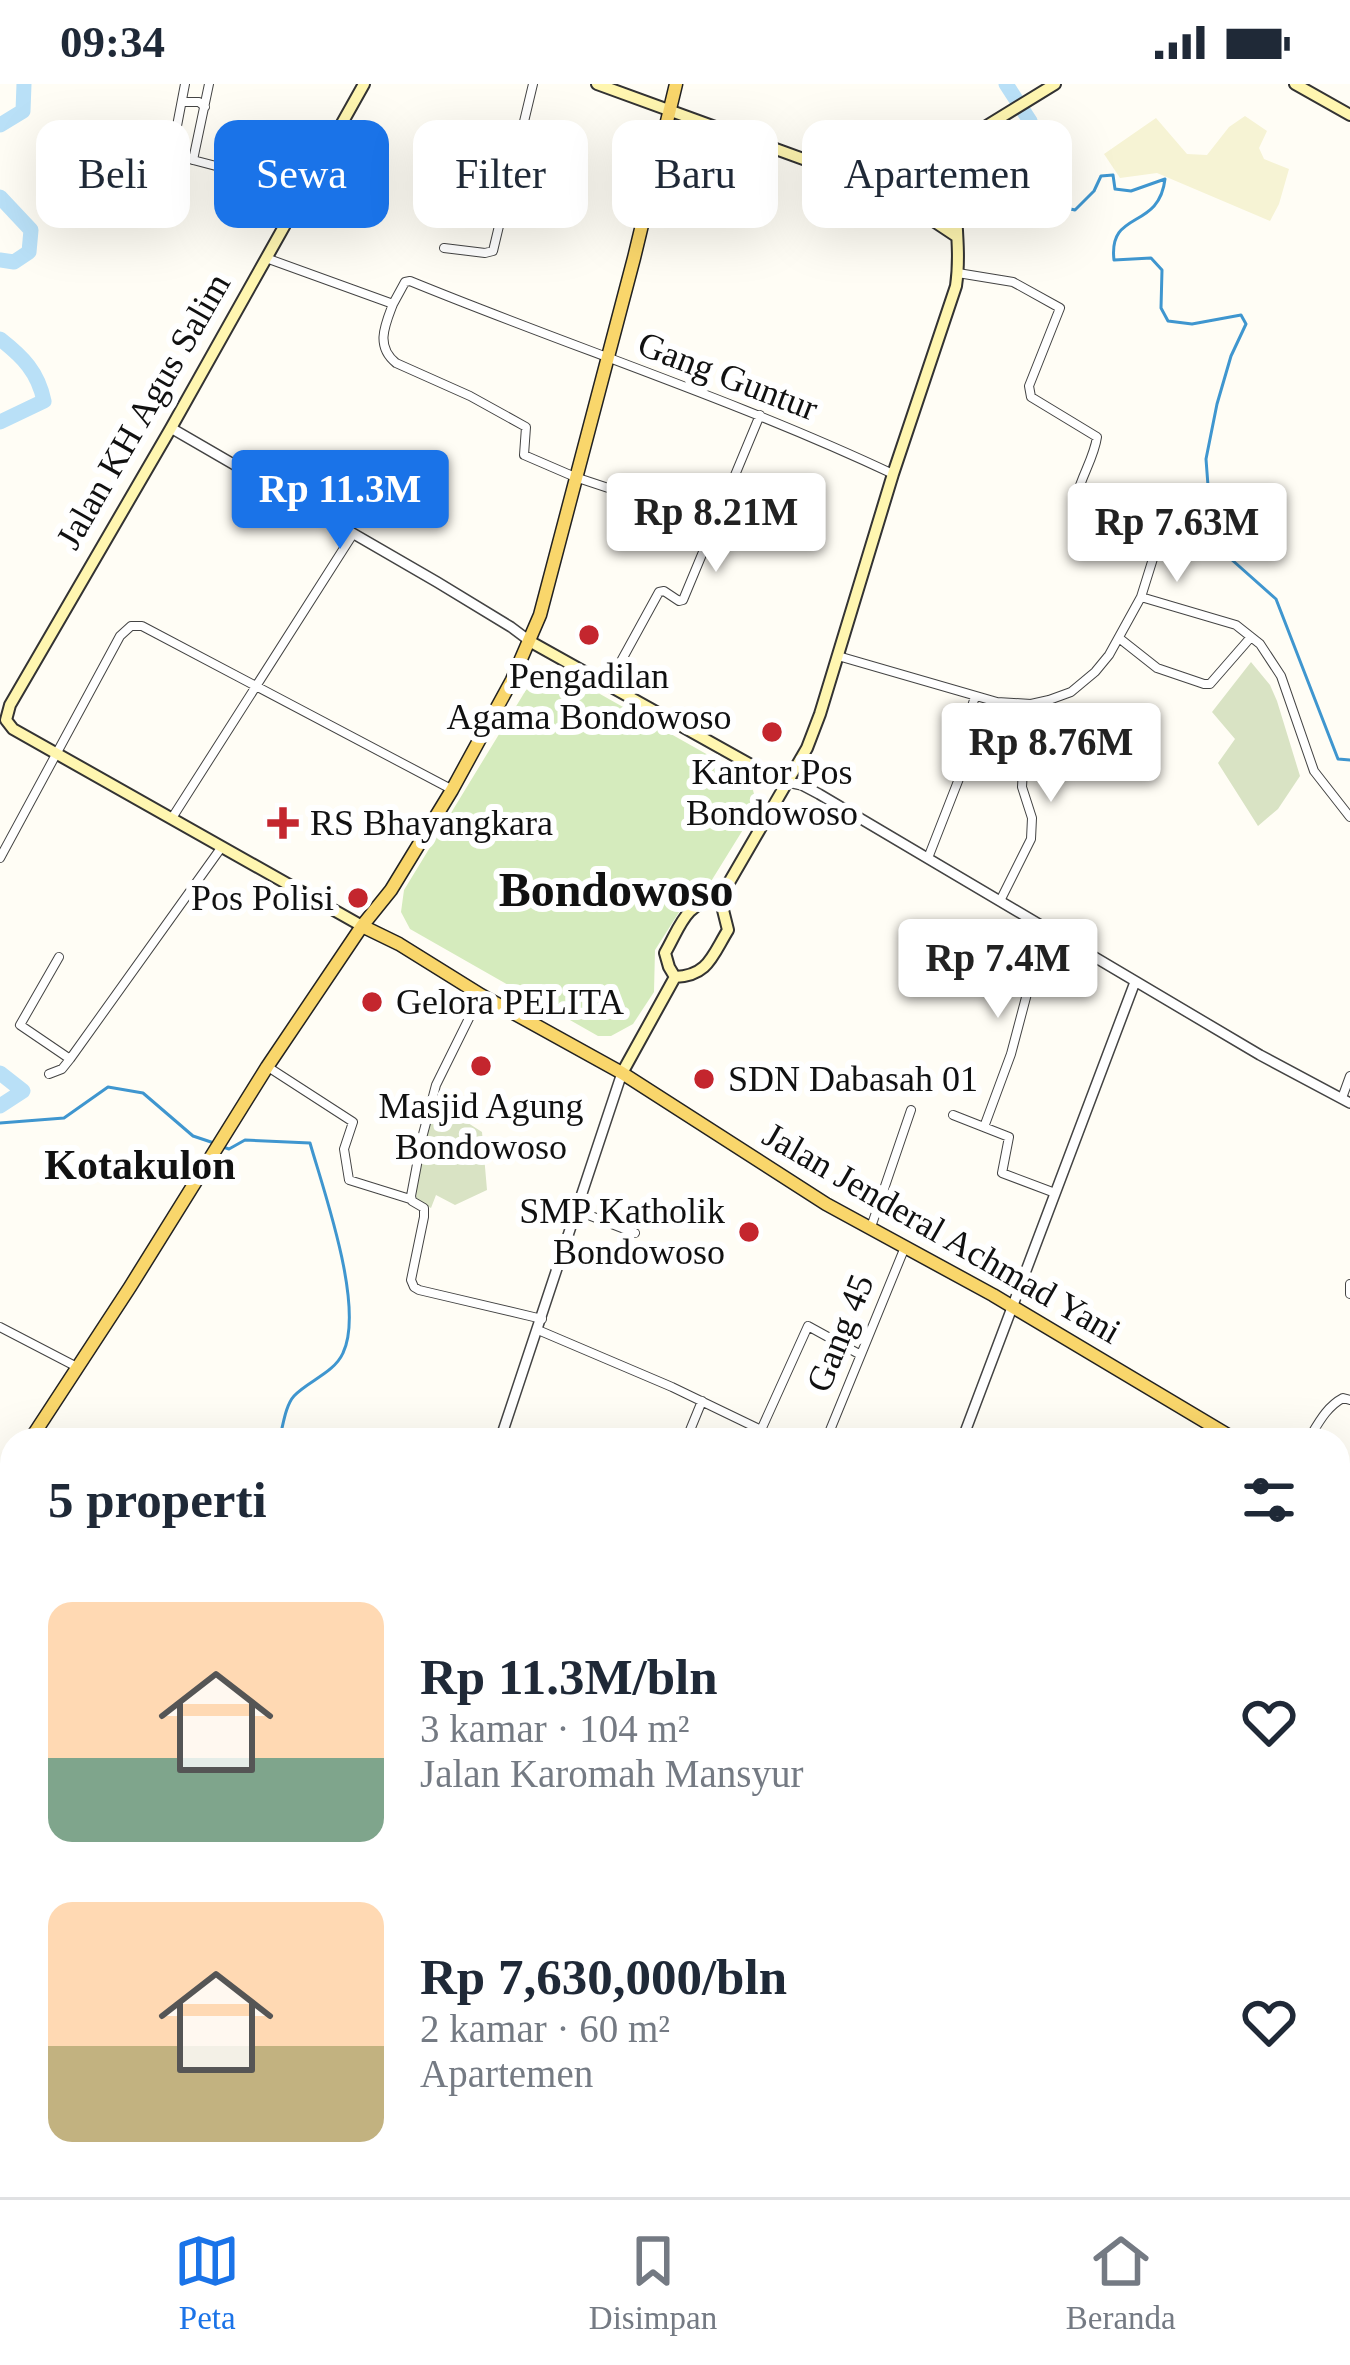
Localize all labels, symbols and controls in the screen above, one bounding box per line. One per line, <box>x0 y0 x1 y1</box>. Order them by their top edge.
text: 09:34 <box>60 17 165 67</box>
chip: Beli <box>36 120 190 228</box>
chip: Sewa <box>214 120 389 228</box>
chip: Filter <box>413 120 588 228</box>
chip: Baru <box>612 120 778 228</box>
chip: Apartemen <box>802 120 1072 228</box>
street label: Jalan KH Agus Salim <box>48 266 238 556</box>
street label: Gang Guntur <box>633 323 823 429</box>
pin: Rp 11.3M <box>216 450 464 552</box>
text: Rp 11.3M <box>259 467 421 510</box>
pin: Rp 8.21M <box>592 473 840 575</box>
pin: Rp 7.63M <box>1053 483 1301 585</box>
text: Rp 8.21M <box>634 490 798 533</box>
text: Rp 7.63M <box>1095 500 1259 543</box>
marker: Pengadilan Agama Bondowoso <box>576 622 602 648</box>
place label: Pengadilan Agama Bondowoso <box>447 656 731 737</box>
pin: Rp 8.76M <box>927 703 1175 805</box>
marker: Kantor Pos Bondowoso <box>759 719 785 745</box>
text: Rp 8.76M <box>969 720 1133 763</box>
place label: Kantor Pos Bondowoso <box>686 752 858 833</box>
place label: RS Bhayangkara <box>310 803 553 843</box>
marker: RS Bhayangkara <box>267 807 299 839</box>
district label: Bondowoso <box>499 863 733 916</box>
place label: Pos Polisi <box>191 878 334 918</box>
marker: Pos Polisi <box>345 885 371 911</box>
pin: Rp 7.4M <box>887 919 1109 1021</box>
text: Rp 7.4M <box>925 936 1071 979</box>
place label: Gelora PELITA <box>396 982 624 1022</box>
marker: Gelora PELITA <box>359 989 385 1015</box>
marker: Masjid Agung Bondowoso <box>468 1053 494 1079</box>
place label: SDN Dabasah 01 <box>728 1059 978 1099</box>
marker: SDN Dabasah 01 <box>691 1066 717 1092</box>
place label: Masjid Agung Bondowoso <box>378 1086 584 1167</box>
street label: Jalan Jenderal Achmad Yani <box>756 1114 1128 1352</box>
district label: Kotakulon <box>44 1142 236 1188</box>
place label: SMP Katholik Bondowoso <box>519 1191 725 1272</box>
marker: SMP Katholik Bondowoso <box>736 1219 762 1245</box>
street label: Gang 45 <box>798 1268 882 1398</box>
icon: filters <box>1236 1467 1302 1533</box>
text: 5 properti <box>48 1472 267 1528</box>
text: Rp 11.3M/bln <box>420 1649 718 1705</box>
icon: home <box>144 1650 288 1794</box>
icon: heart <box>1236 1689 1302 1755</box>
text: 3 kamar · 104 m² <box>420 1707 689 1750</box>
text: Jalan Karomah Mansyur <box>420 1752 803 1795</box>
text: Rp 7,630,000/bln <box>420 1949 787 2005</box>
icon: home <box>144 1950 288 2094</box>
icon: heart <box>1236 1989 1302 2055</box>
text: 2 kamar · 60 m² <box>420 2007 670 2050</box>
text: Apartemen <box>420 2052 593 2095</box>
tab: Peta <box>174 2228 240 2337</box>
tab: Disimpan <box>589 2228 717 2337</box>
tab: Beranda <box>1066 2228 1176 2337</box>

